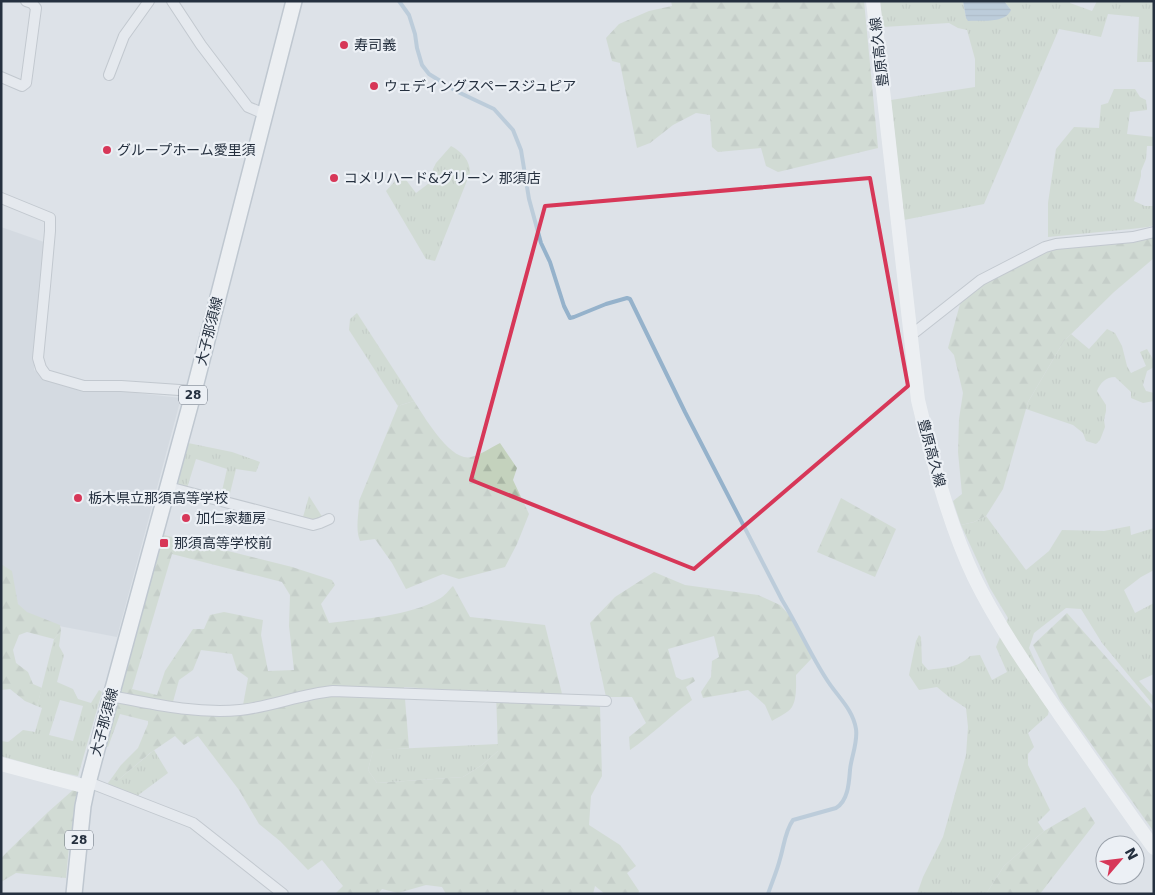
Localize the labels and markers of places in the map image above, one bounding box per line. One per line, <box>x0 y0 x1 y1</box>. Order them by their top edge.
place label: 寿司義 <box>354 37 396 53</box>
marker: 寿司義 <box>338 39 350 51</box>
place label: ウェディングスペースジュピア <box>384 78 576 94</box>
marker: ウェディングスペースジュピア <box>368 80 380 92</box>
place label: グループホーム愛里須 <box>117 142 256 158</box>
marker: グループホーム愛里須 <box>101 144 113 156</box>
place label: コメリハード&グリーン 那須店 <box>344 170 541 186</box>
marker: コメリハード&グリーン 那須店 <box>328 172 340 184</box>
place label: 栃木県立那須高等学校 <box>88 490 228 506</box>
marker: 栃木県立那須高等学校 <box>72 492 84 504</box>
place label: 加仁家麺房 <box>196 510 266 526</box>
marker: 加仁家麺房 <box>180 512 192 524</box>
place label: 那須高等学校前 <box>174 535 272 551</box>
marker: 那須高等学校前 <box>158 537 170 549</box>

